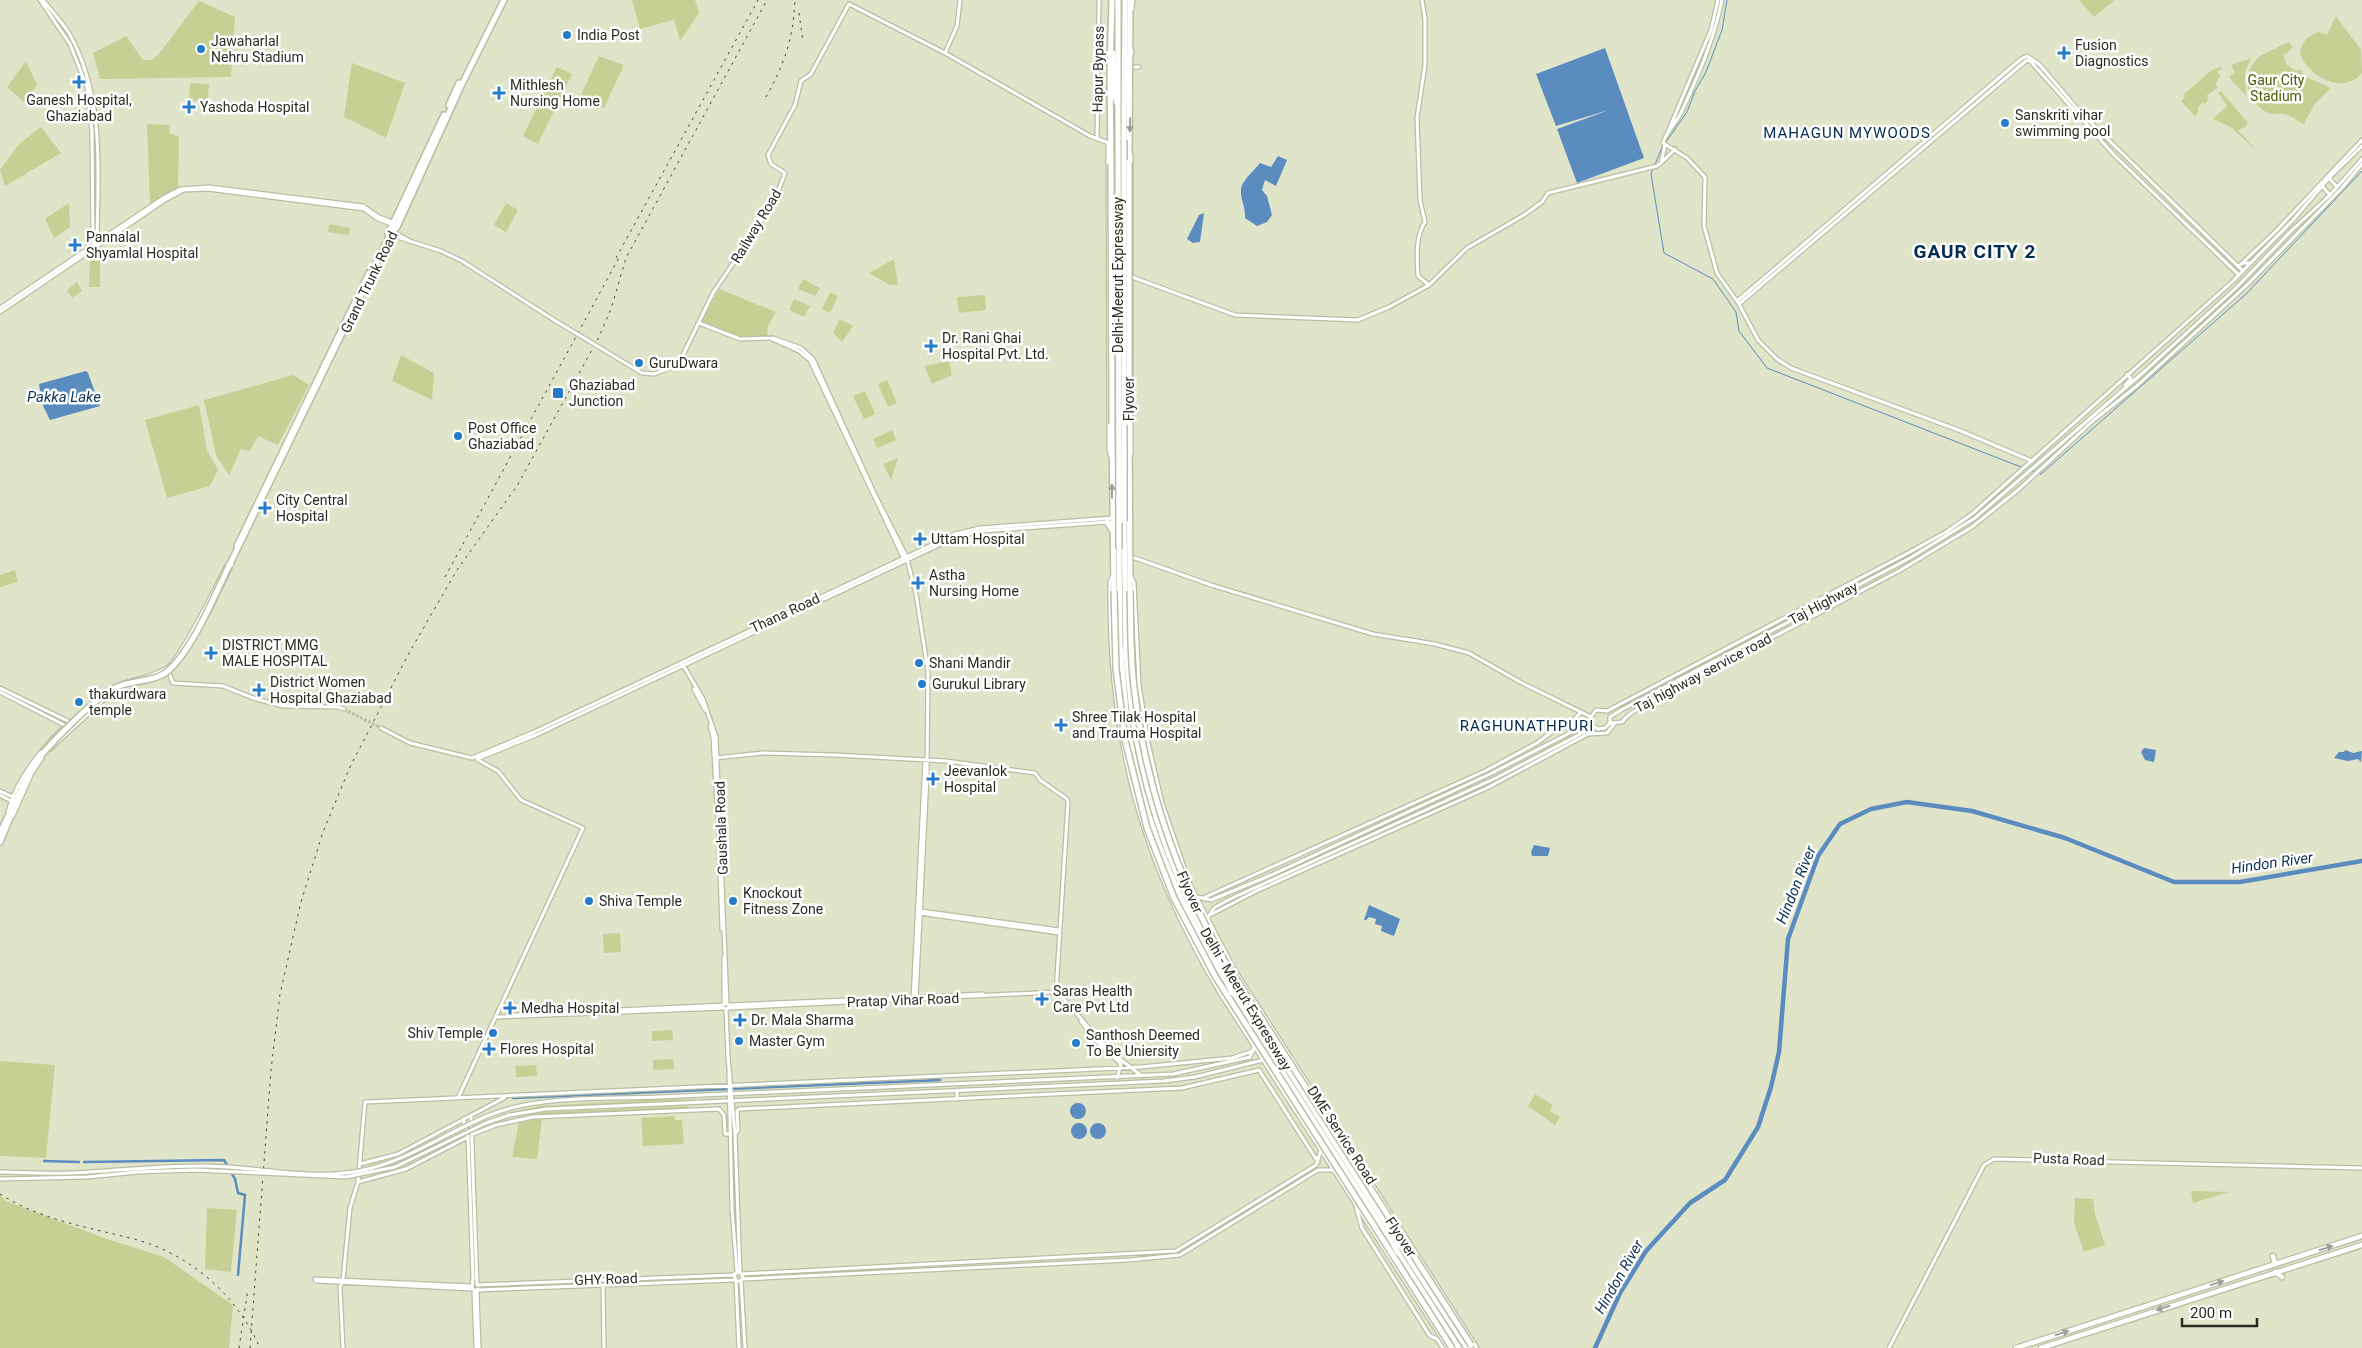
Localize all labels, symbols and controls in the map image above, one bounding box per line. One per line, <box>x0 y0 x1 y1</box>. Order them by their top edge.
street label: Hapur Bypass <box>1089 26 1107 112</box>
place label: India Post <box>577 27 640 43</box>
marker: India Post <box>561 29 573 41</box>
place label: Jawaharlal Nehru Stadium <box>211 33 304 65</box>
place label: Fusion Diagnostics <box>2075 37 2149 69</box>
marker: Jawaharlal Nehru Stadium <box>195 43 207 55</box>
marker: Fusion Diagnostics <box>2057 46 2071 60</box>
park label: Gaur City Stadium <box>2248 72 2305 104</box>
marker: Ganesh Hospital, Ghaziabad <box>72 75 86 89</box>
place label: Mithlesh Nursing Home <box>510 77 600 109</box>
marker: Mithlesh Nursing Home <box>492 86 506 100</box>
place label: Ganesh Hospital, Ghaziabad <box>26 92 132 124</box>
place label: Yashoda Hospital <box>200 99 310 115</box>
marker: Yashoda Hospital <box>182 100 196 114</box>
place label: Sanskriti vihar swimming pool <box>2015 107 2110 139</box>
one-way arrow <box>1126 117 1134 133</box>
marker: Sanskriti vihar swimming pool <box>1999 117 2011 129</box>
district label: MAHAGUN MYWOODS <box>1763 124 1931 142</box>
street label: Railway Road <box>728 186 784 266</box>
street label: Delhi-Meerut Expressway <box>1110 196 1126 353</box>
place label: Pannalal Shyamlal Hospital <box>86 229 198 261</box>
street label: Grand Trunk Road <box>337 229 401 335</box>
marker: Pannalal Shyamlal Hospital <box>68 238 82 252</box>
district label: GAUR CITY 2 <box>1913 240 2037 263</box>
place label: Dr. Rani Ghai Hospital Pvt. Ltd. <box>942 330 1049 362</box>
marker: Dr. Rani Ghai Hospital Pvt. Ltd. <box>924 339 938 353</box>
place label: GuruDwara <box>649 355 718 371</box>
marker: GuruDwara <box>633 357 645 369</box>
place label: Ghaziabad Junction <box>569 377 635 409</box>
street label: Flyover <box>1121 377 1137 421</box>
marker: Ghaziabad Junction <box>551 386 565 400</box>
water label: Pakka Lake <box>27 388 101 406</box>
place label: Post Office Ghaziabad <box>468 420 536 452</box>
marker: Post Office Ghaziabad <box>452 430 464 442</box>
one-way arrow <box>1108 483 1116 499</box>
place label: City Central Hospital <box>276 492 348 524</box>
marker: City Central Hospital <box>258 501 272 515</box>
place label: Uttam Hospital <box>931 531 1025 547</box>
marker: Uttam Hospital <box>913 532 927 546</box>
place label: Astha Nursing Home <box>929 567 1019 599</box>
marker: Astha Nursing Home <box>911 576 925 590</box>
street label: Taj Highway <box>1786 578 1860 628</box>
street label: Thana Road <box>748 590 822 636</box>
street label: Taj highway service road <box>1632 630 1774 716</box>
place label: DISTRICT MMG MALE HOSPITAL <box>222 637 328 669</box>
marker: DISTRICT MMG MALE HOSPITAL <box>204 646 218 660</box>
place label: Shani Mandir <box>929 655 1011 671</box>
marker: Shani Mandir <box>913 657 925 669</box>
place label: District Women Hospital Ghaziabad <box>270 674 392 706</box>
place label: Gurukul Library <box>932 676 1026 692</box>
marker: Gurukul Library <box>916 678 928 690</box>
marker: District Women Hospital Ghaziabad <box>252 683 266 697</box>
place label: thakurdwara temple <box>89 686 166 718</box>
marker: thakurdwara temple <box>73 696 85 708</box>
place label: Shree Tilak Hospital and Trauma Hospital <box>1072 709 1202 741</box>
district label: RAGHUNATHPURI <box>1460 717 1594 735</box>
marker: Shree Tilak Hospital and Trauma Hospital <box>1054 718 1068 732</box>
place label: Jeevanlok Hospital <box>944 763 1008 795</box>
marker: Jeevanlok Hospital <box>926 772 940 786</box>
street label: Gaushala Road <box>711 781 731 875</box>
water label: Hindon River <box>1772 842 1820 927</box>
water label: Hindon River <box>2230 848 2315 878</box>
street label: Flyover <box>1174 868 1206 916</box>
place label: Knockout Fitness Zone <box>743 885 823 917</box>
place label: Shiva Temple <box>599 893 682 909</box>
marker: Shiva Temple <box>583 895 595 907</box>
marker: Knockout Fitness Zone <box>727 895 739 907</box>
street label: Delhi - Meerut Expressway <box>1197 925 1295 1073</box>
place label: Saras Health Care Pvt Ltd <box>1053 983 1132 1015</box>
street label: Pratap Vihar Road <box>847 990 959 1010</box>
marker: Saras Health Care Pvt Ltd <box>1035 992 1049 1006</box>
place label: Medha Hospital <box>521 1000 619 1016</box>
marker: Medha Hospital <box>503 1001 517 1015</box>
place label: Dr. Mala Sharma <box>751 1012 854 1028</box>
marker: Dr. Mala Sharma <box>733 1013 747 1027</box>
place label: Shiv Temple <box>408 1025 483 1041</box>
marker: Shiv Temple <box>487 1027 499 1039</box>
place label: Santhosh Deemed To Be Uniersity <box>1086 1027 1200 1059</box>
place label: Master Gym <box>749 1033 825 1049</box>
marker: Master Gym <box>733 1035 745 1047</box>
marker: Santhosh Deemed To Be Uniersity <box>1070 1037 1082 1049</box>
place label: Flores Hospital <box>500 1041 594 1057</box>
marker: Flores Hospital <box>482 1042 496 1056</box>
street label: DME Service Road <box>1304 1083 1380 1187</box>
street label: Pusta Road <box>2033 1150 2105 1168</box>
street label: Flyover <box>1382 1214 1420 1260</box>
water label: Hindon River <box>1591 1236 1648 1317</box>
one-way arrow <box>2319 1243 2334 1251</box>
street label: GHY Road <box>574 1270 638 1288</box>
one-way arrow <box>2210 1278 2225 1286</box>
scale bar <box>2182 1296 2257 1328</box>
text: 200 m <box>2190 1304 2232 1322</box>
one-way arrow <box>2156 1305 2171 1313</box>
one-way arrow <box>2055 1329 2070 1336</box>

